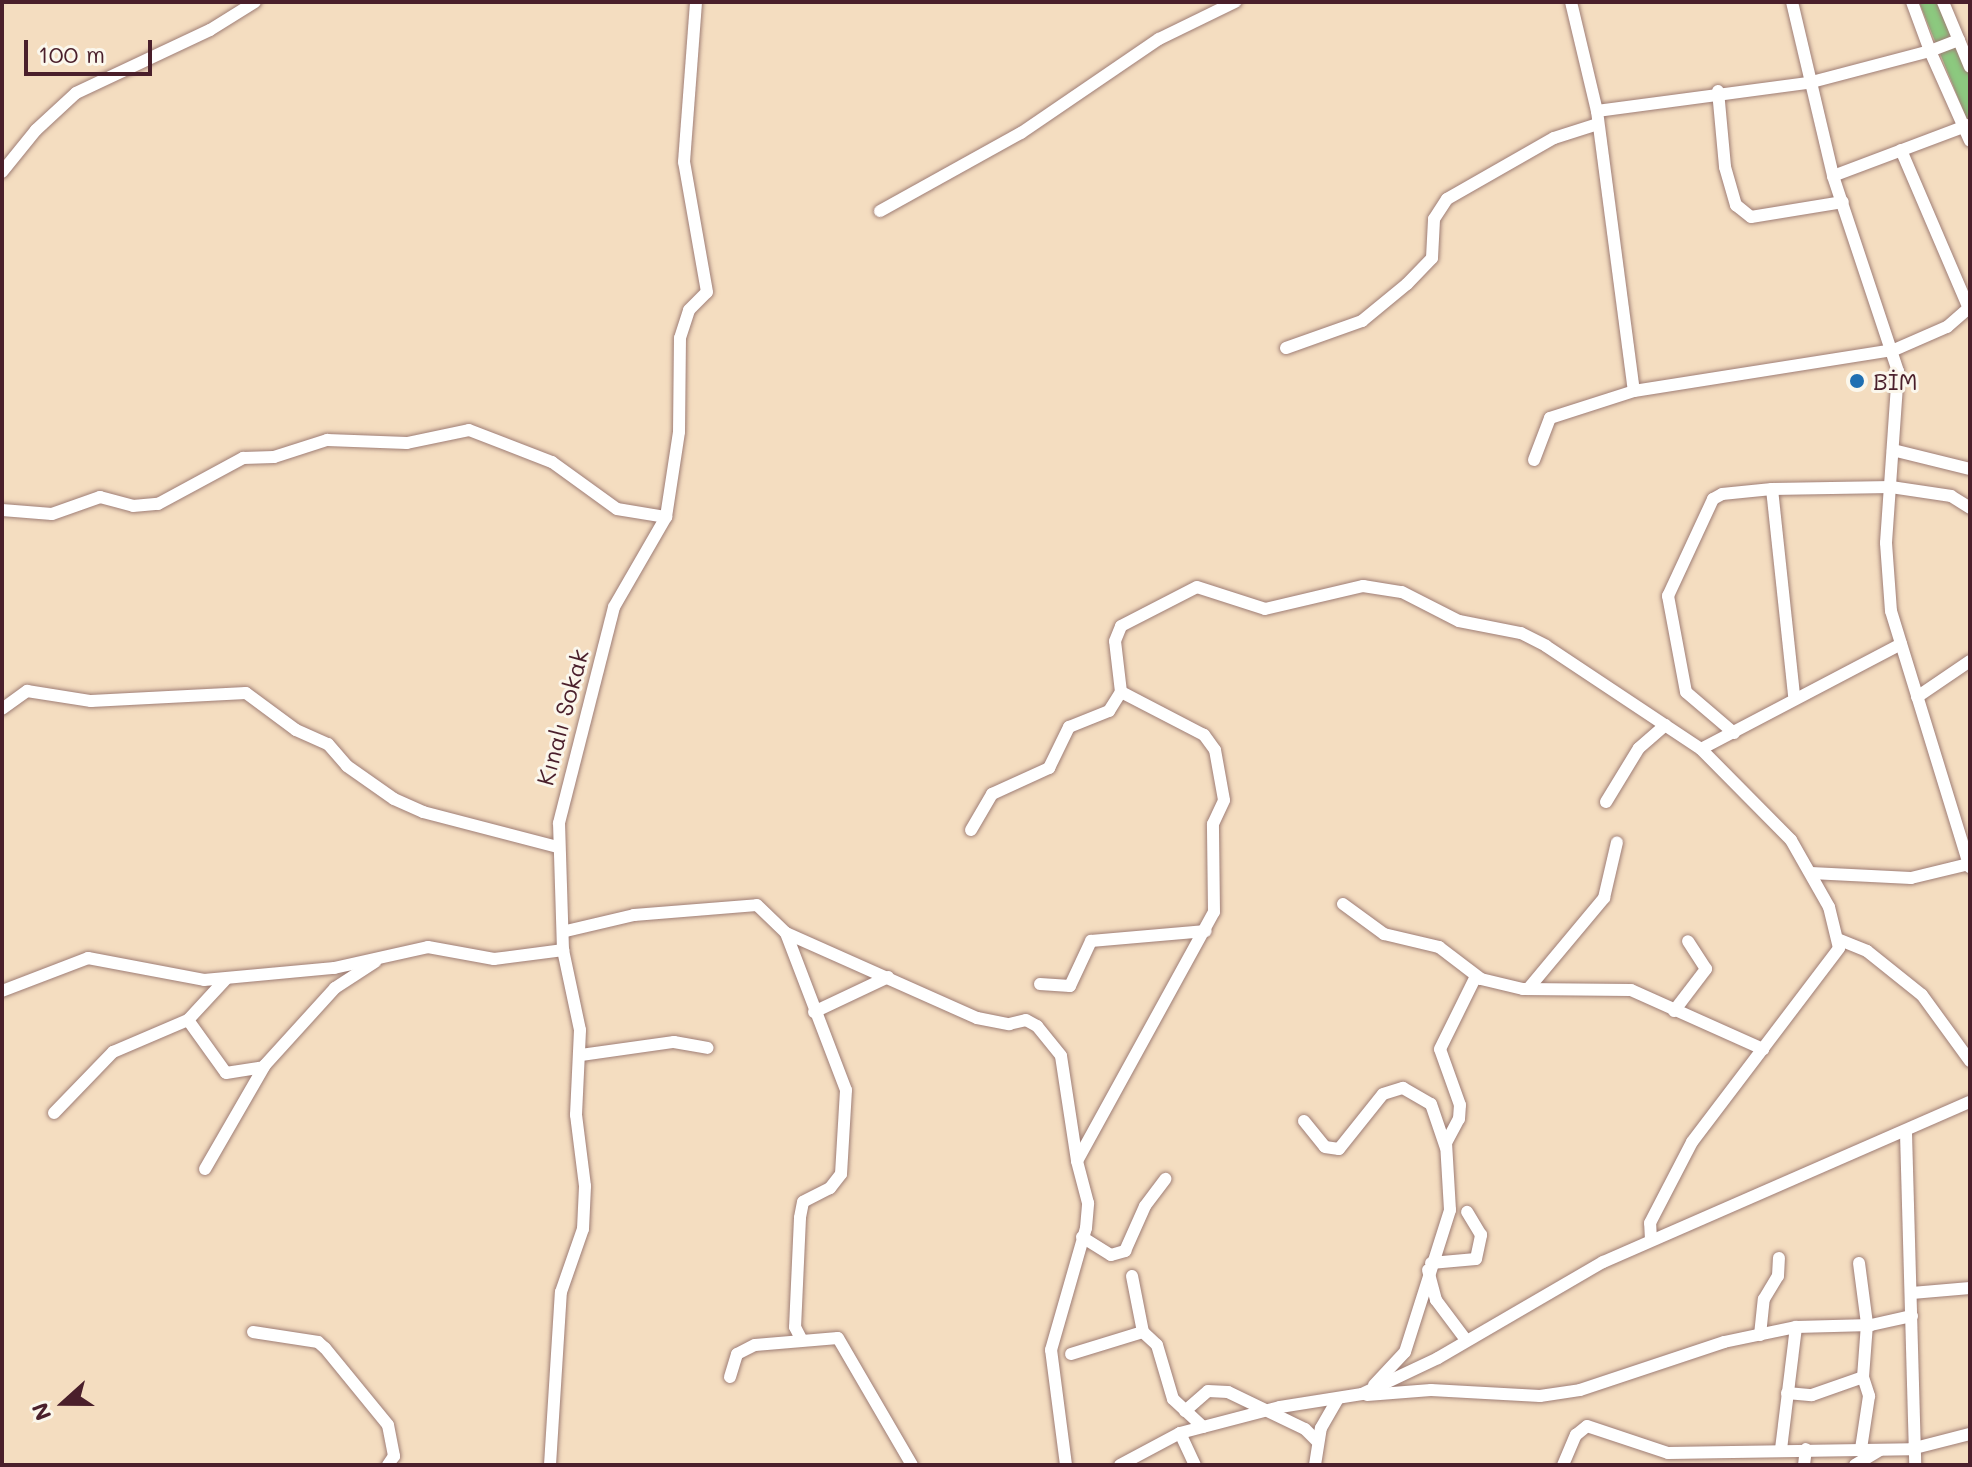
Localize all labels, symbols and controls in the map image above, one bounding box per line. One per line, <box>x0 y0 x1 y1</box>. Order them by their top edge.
scale bar <box>28 24 156 74</box>
text: 100 m <box>38 38 105 69</box>
place label: BİM <box>1873 367 1918 395</box>
marker: BİM <box>1848 372 1866 390</box>
street label: Kınalı Sokak <box>530 646 594 788</box>
north arrow <box>24 1363 104 1443</box>
text: N <box>25 1399 58 1425</box>

